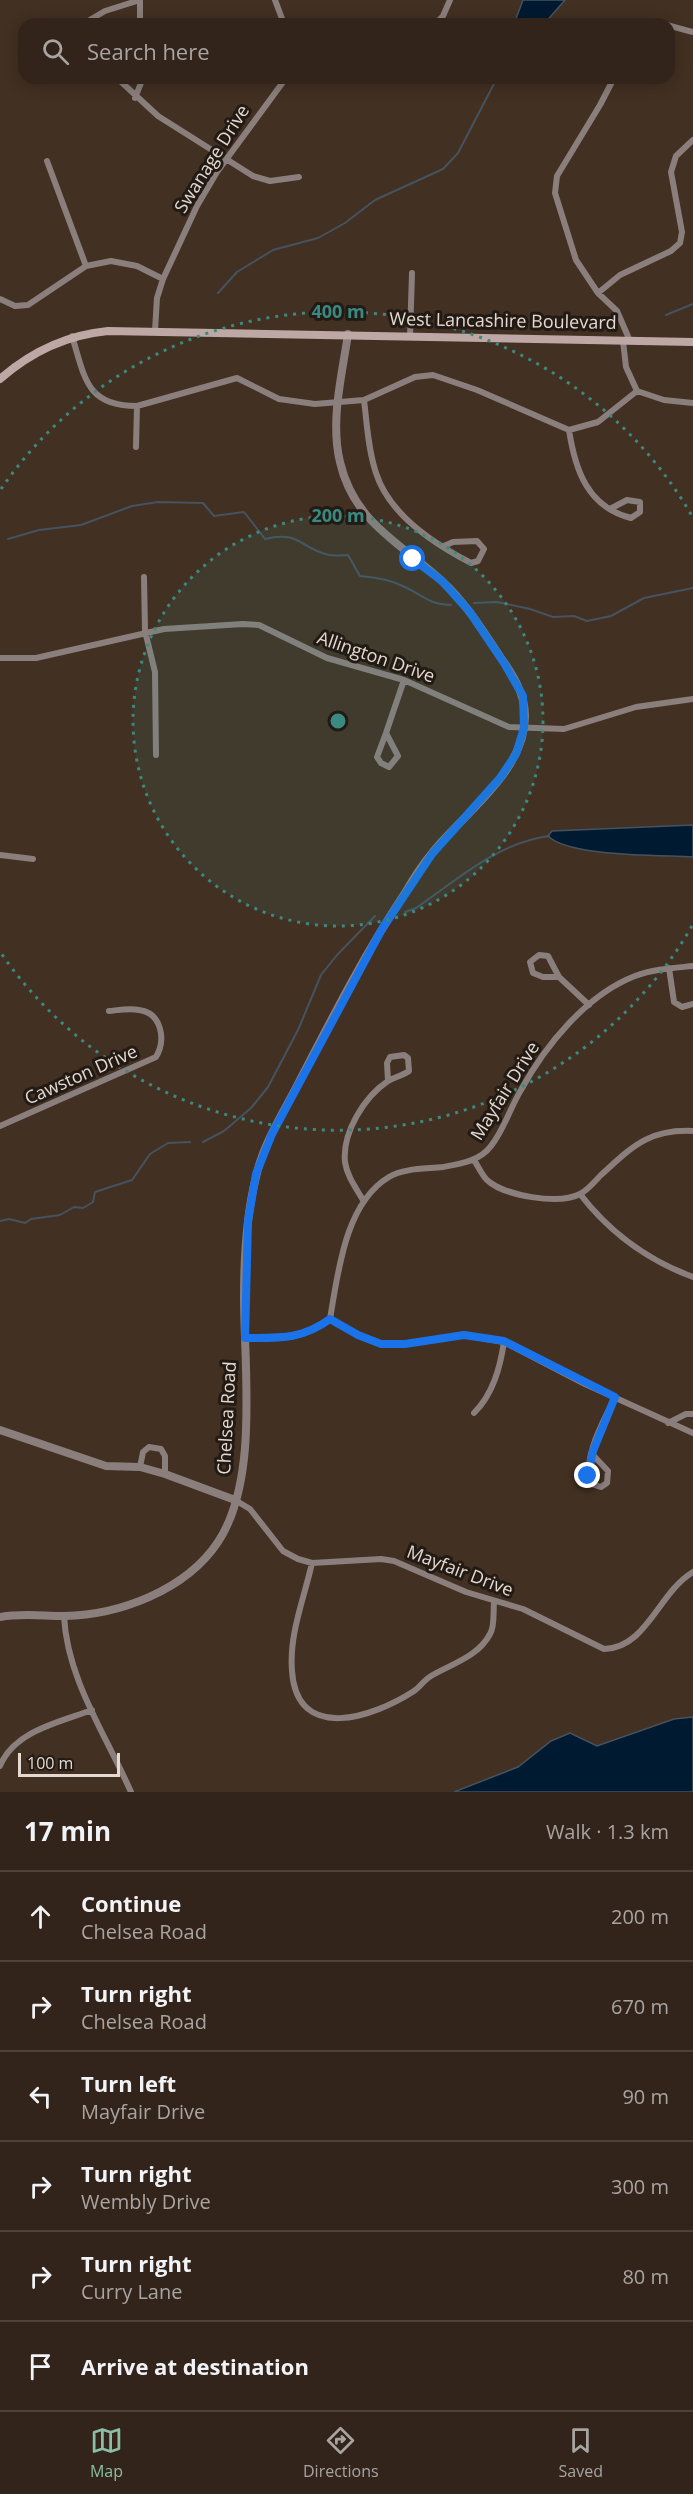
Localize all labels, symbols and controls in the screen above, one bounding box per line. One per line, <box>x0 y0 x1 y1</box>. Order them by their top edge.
search box <box>18 18 675 84</box>
icon: search <box>39 35 72 68</box>
text: Search here <box>87 36 210 66</box>
street label: Swanage Drive <box>168 100 254 217</box>
text: 400 m <box>311 299 365 323</box>
street label: West Lancashire Boulevard <box>389 306 617 334</box>
text: 200 m <box>311 503 365 527</box>
route start <box>399 545 425 571</box>
street label: Allington Drive <box>314 625 438 687</box>
centre of rings <box>328 711 348 731</box>
street label: Mayfair Drive <box>464 1037 544 1144</box>
street label: Cawston Drive <box>20 1039 141 1110</box>
street label: Chelsea Road <box>211 1361 241 1475</box>
route end <box>574 1462 600 1488</box>
street label: Mayfair Drive <box>404 1539 517 1601</box>
scale bar <box>18 1750 120 1778</box>
text: 100 m <box>27 1752 73 1774</box>
text: 17 min <box>24 1813 111 1849</box>
text: Walk · 1.3 km <box>546 1818 669 1845</box>
text: Continue <box>81 1888 181 1918</box>
icon: ahead <box>24 1900 57 1933</box>
text: 200 m <box>611 1903 669 1930</box>
text: Chelsea Road <box>81 1918 207 1945</box>
text: Turn right <box>81 1978 192 2008</box>
icon: right <box>24 1990 57 2023</box>
text: 670 m <box>611 1993 669 2020</box>
text: Chelsea Road <box>81 2008 207 2035</box>
text: Turn left <box>81 2068 176 2098</box>
icon: left <box>24 2080 57 2113</box>
text: 90 m <box>622 2083 669 2110</box>
text: Mayfair Drive <box>81 2098 205 2125</box>
text: Turn right <box>81 2158 192 2188</box>
icon: right <box>24 2170 57 2203</box>
text: 300 m <box>611 2173 669 2200</box>
text: Wembly Drive <box>81 2188 211 2215</box>
text: Turn right <box>81 2248 192 2278</box>
icon: right <box>24 2260 57 2293</box>
text: 80 m <box>622 2263 669 2290</box>
text: Curry Lane <box>81 2278 182 2305</box>
icon: arrive <box>24 2350 57 2383</box>
text: Arrive at destination <box>81 2351 309 2381</box>
tab: Map <box>90 2424 123 2482</box>
tab: Directions <box>303 2424 379 2482</box>
tab: Saved <box>559 2424 603 2482</box>

